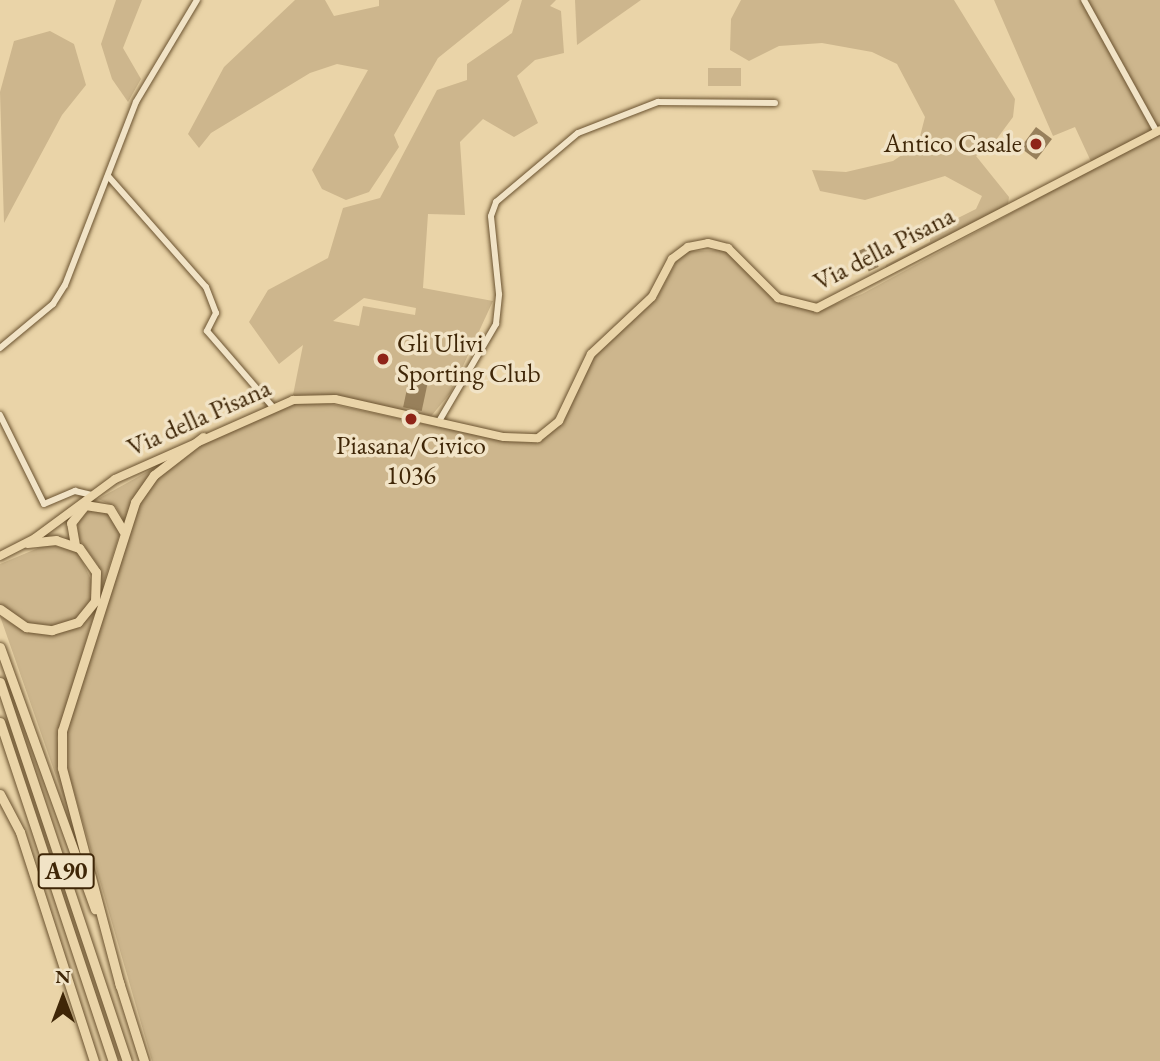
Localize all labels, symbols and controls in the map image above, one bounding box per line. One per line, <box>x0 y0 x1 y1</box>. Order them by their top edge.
place label: Antico Casale <box>884 128 1022 160</box>
marker: Antico Casale <box>1028 136 1044 152</box>
street label: Via della Pisana <box>808 200 960 298</box>
place label: Gli Ulivi Sporting Club <box>397 328 541 390</box>
marker: Gli Ulivi Sporting Club <box>375 351 391 367</box>
street label: Via della Pisana <box>122 372 276 464</box>
marker: Piasana/Civico 1036 <box>403 411 419 427</box>
place label: Piasana/Civico 1036 <box>336 430 486 492</box>
road number: A90 <box>36 850 96 892</box>
north arrow <box>28 963 98 1033</box>
text: N <box>55 964 71 989</box>

